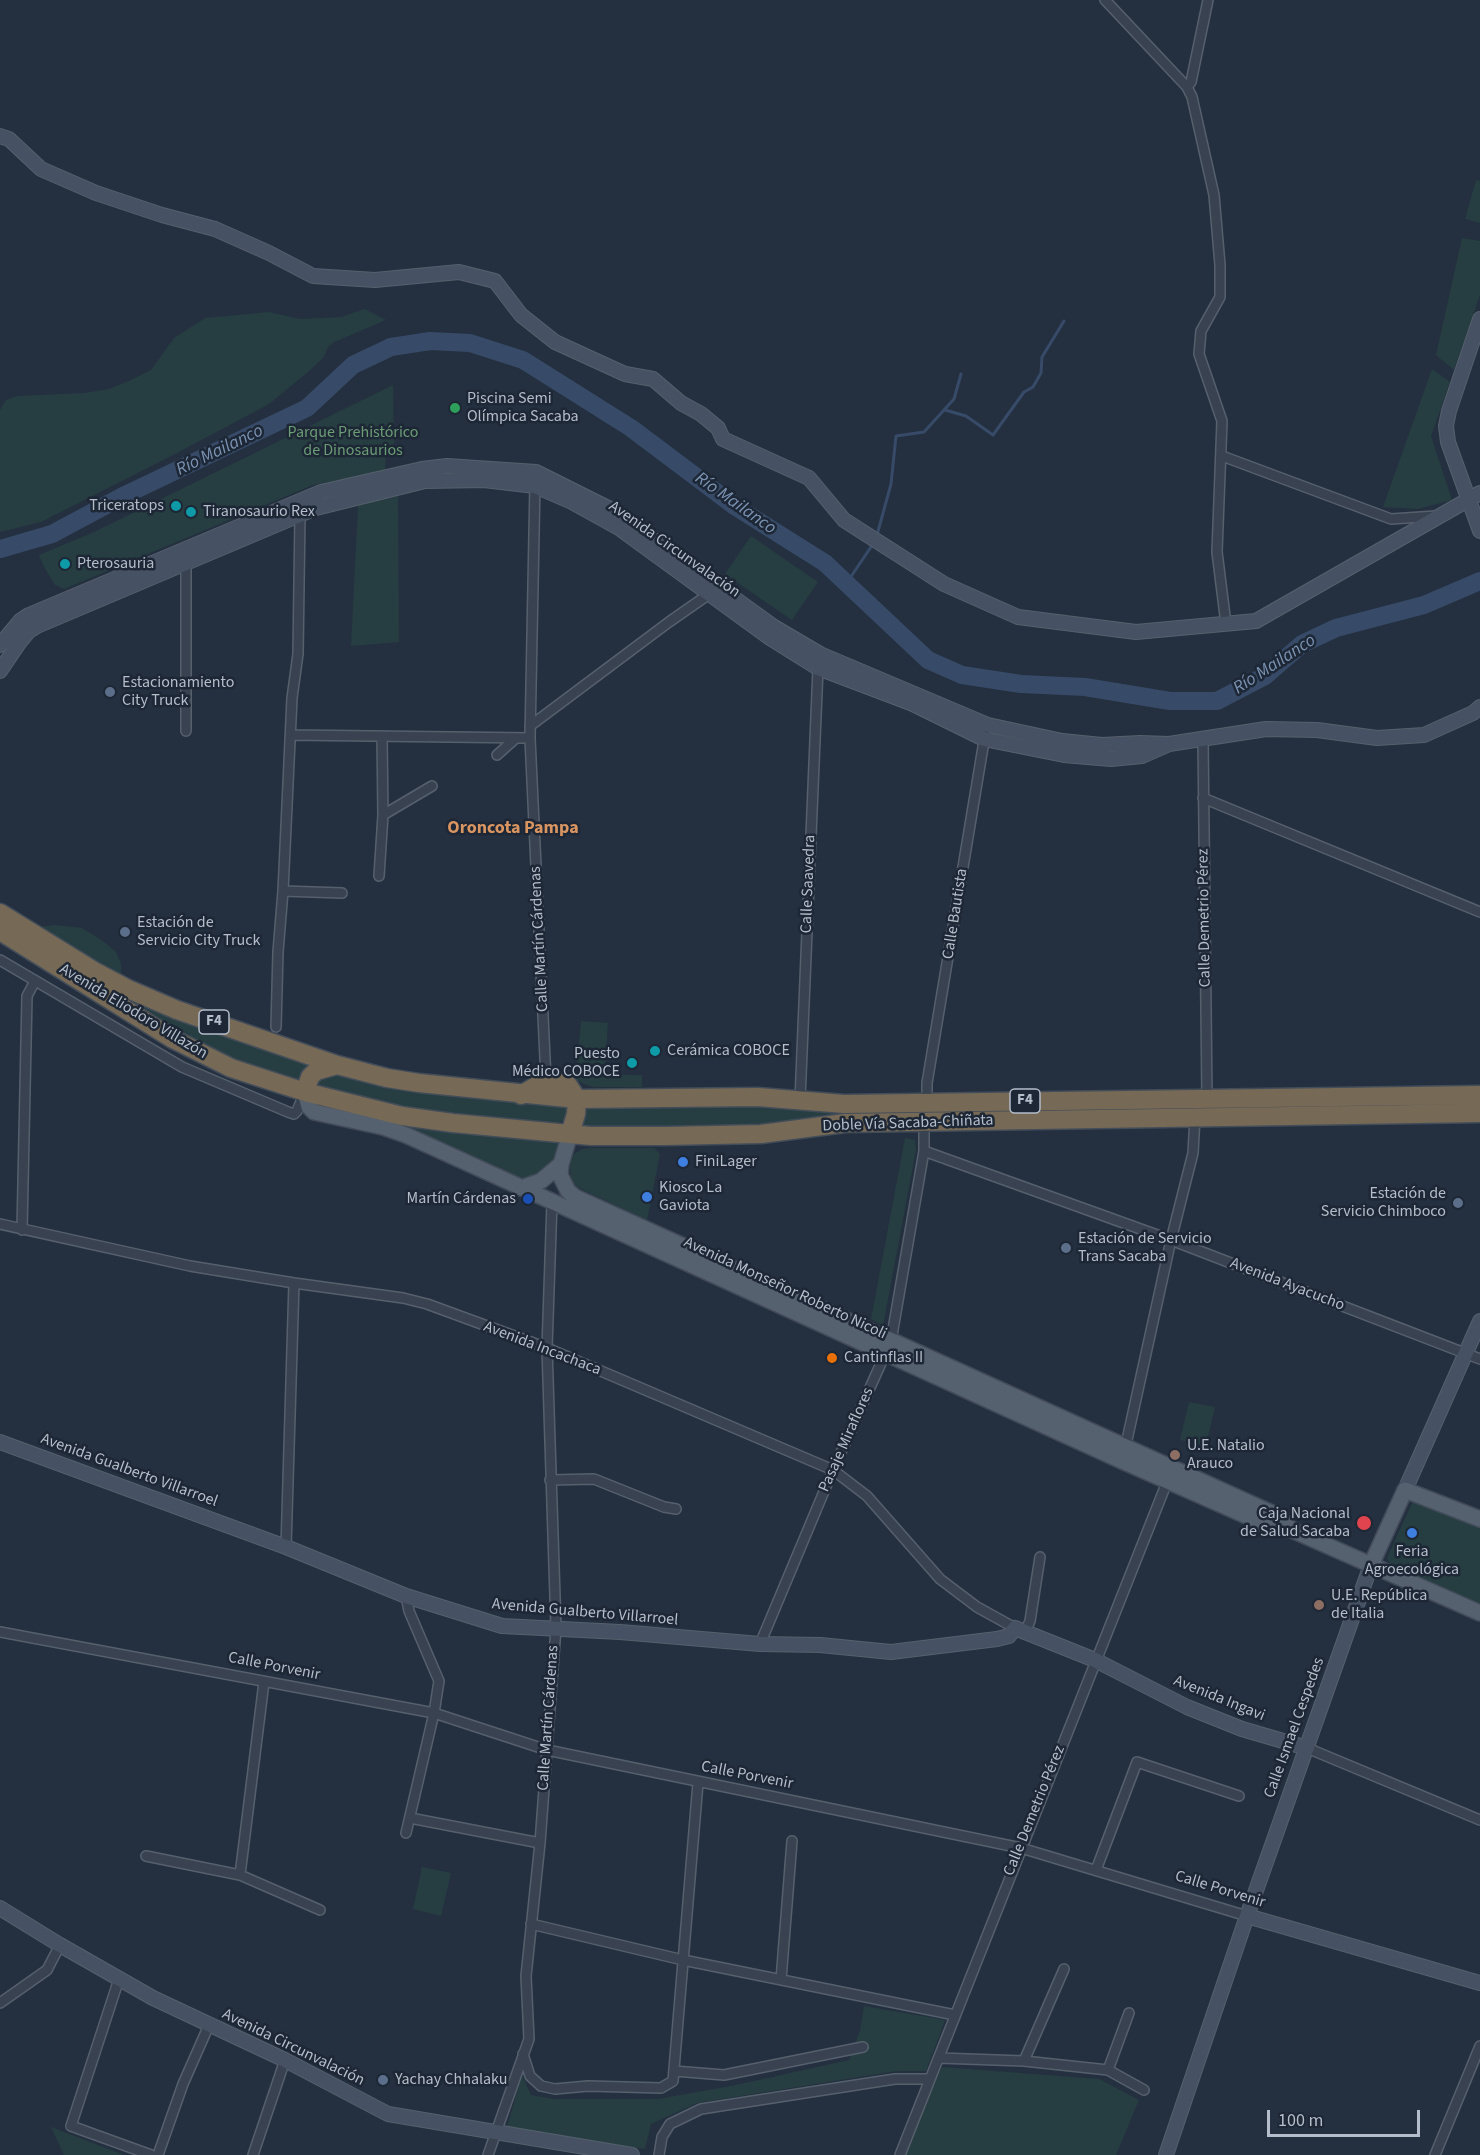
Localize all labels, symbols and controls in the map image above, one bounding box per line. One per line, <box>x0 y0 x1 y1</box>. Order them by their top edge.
place label: Piscina Semi Olímpica Sacaba <box>467 389 579 427</box>
marker: Piscina Semi Olímpica Sacaba <box>448 401 462 415</box>
water label: Río Mailanco <box>173 421 267 481</box>
park label: Parque Prehistórico de Dinosaurios <box>288 423 418 461</box>
water label: Río Mailanco <box>690 468 780 540</box>
place label: Triceratops <box>89 496 164 516</box>
street label: Avenida Circunvalación <box>605 497 743 603</box>
marker: Triceratops <box>169 499 183 513</box>
place label: Tiranosaurio Rex <box>203 502 315 522</box>
marker: Tiranosaurio Rex <box>184 505 198 519</box>
place label: Pterosauria <box>77 554 154 574</box>
marker: Pterosauria <box>58 557 72 571</box>
water label: Río Mailanco <box>1230 630 1320 700</box>
place label: Estacionamiento City Truck <box>122 673 234 711</box>
marker: Estacionamiento City Truck <box>103 685 117 699</box>
district label: Oroncota Pampa <box>447 818 579 840</box>
street label: Calle Saavedra <box>798 834 820 934</box>
street label: Calle Demetrio Pérez <box>1194 848 1216 988</box>
street label: Calle Martín Cárdenas <box>527 866 553 1012</box>
street label: Calle Bautista <box>939 867 973 961</box>
place label: Estación de Servicio City Truck <box>137 913 260 951</box>
marker: Estación de Servicio City Truck <box>118 925 132 939</box>
street label: Avenida Eliodoro Villazón <box>56 960 210 1064</box>
road number: F4 <box>199 1010 229 1034</box>
place label: Cerámica COBOCE <box>667 1041 790 1061</box>
place label: Puesto Médico COBOCE <box>512 1044 620 1082</box>
marker: Cerámica COBOCE <box>648 1044 662 1058</box>
marker: Puesto Médico COBOCE <box>625 1056 639 1070</box>
road number: F4 <box>1010 1089 1040 1113</box>
street label: Doble Vía Sacaba-Chiñata <box>822 1111 994 1137</box>
place label: FiniLager <box>695 1152 757 1172</box>
marker: FiniLager <box>676 1155 690 1169</box>
place label: Kiosco La Gaviota <box>659 1178 722 1216</box>
place label: Estación de Servicio Chimboco <box>1321 1184 1446 1222</box>
place label: Martín Cárdenas <box>407 1189 516 1209</box>
marker: Kiosco La Gaviota <box>640 1190 654 1204</box>
marker: Martín Cárdenas <box>521 1192 535 1206</box>
marker: Estación de Servicio Chimboco <box>1451 1196 1465 1210</box>
place label: Estación de Servicio Trans Sacaba <box>1078 1229 1212 1267</box>
street label: Avenida Monseñor Roberto Nicoli <box>681 1233 889 1345</box>
marker: Estación de Servicio Trans Sacaba <box>1059 1241 1073 1255</box>
street label: Avenida Ayacucho <box>1227 1254 1347 1316</box>
street label: Avenida Incachaca <box>481 1318 603 1380</box>
place label: Cantinflas II <box>844 1348 923 1368</box>
marker: Cantinflas II <box>825 1351 839 1365</box>
street label: Pasaje Miraflores <box>815 1385 879 1495</box>
street label: Avenida Gualberto Villarroel <box>38 1430 220 1512</box>
place label: U.E. Natalio Arauco <box>1187 1436 1265 1474</box>
marker: U.E. Natalio Arauco <box>1168 1448 1182 1462</box>
place label: Caja Nacional de Salud Sacaba <box>1240 1504 1350 1542</box>
marker: Caja Nacional de Salud Sacaba <box>1355 1514 1373 1532</box>
marker: Feria Agroecológica <box>1405 1526 1419 1540</box>
place label: Feria Agroecológica <box>1365 1542 1459 1580</box>
place label: U.E. República de Italia <box>1331 1586 1427 1624</box>
street label: Avenida Gualberto Villarroel <box>491 1595 679 1631</box>
marker: U.E. República de Italia <box>1312 1598 1326 1612</box>
street label: Calle Martín Cárdenas <box>534 1645 564 1791</box>
street label: Calle Porvenir <box>226 1649 322 1685</box>
street label: Calle Ismael Cespedes <box>1261 1655 1329 1801</box>
street label: Avenida Ingavi <box>1170 1672 1268 1726</box>
street label: Calle Demetrio Pérez <box>1000 1743 1070 1879</box>
street label: Calle Porvenir <box>699 1758 795 1794</box>
street label: Calle Porvenir <box>1173 1867 1267 1913</box>
street label: Avenida Circunvalación <box>219 2005 367 2091</box>
place label: Yachay Chhalaku <box>395 2070 507 2090</box>
marker: Yachay Chhalaku <box>376 2073 390 2087</box>
scale bar <box>1270 2098 1423 2136</box>
text: 100 m <box>1278 2108 1323 2133</box>

